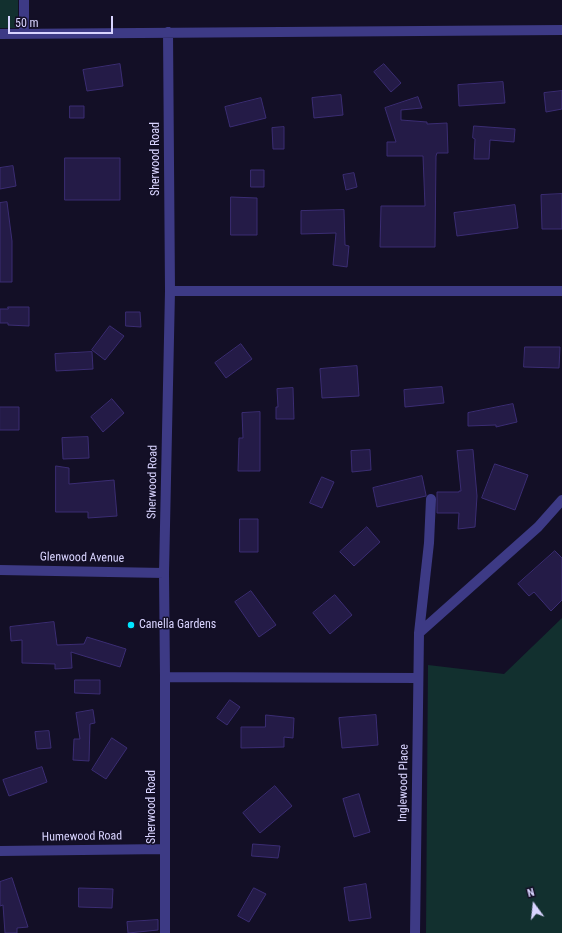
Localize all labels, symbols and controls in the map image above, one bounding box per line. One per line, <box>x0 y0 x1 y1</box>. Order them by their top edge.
scale bar <box>10 8 115 34</box>
text: 50 m <box>15 16 39 30</box>
street label: Sherwood Road <box>149 122 163 196</box>
street label: Sherwood Road <box>145 445 161 519</box>
street label: Glenwood Avenue <box>40 550 124 566</box>
place label: Canella Gardens <box>139 618 216 632</box>
marker: Canella Gardens <box>126 620 136 630</box>
street label: Inglewood Place <box>396 744 412 822</box>
street label: Sherwood Road <box>145 770 159 844</box>
street label: Humewood Road <box>42 829 122 845</box>
north arrow <box>514 885 554 925</box>
text: N <box>526 886 536 900</box>

